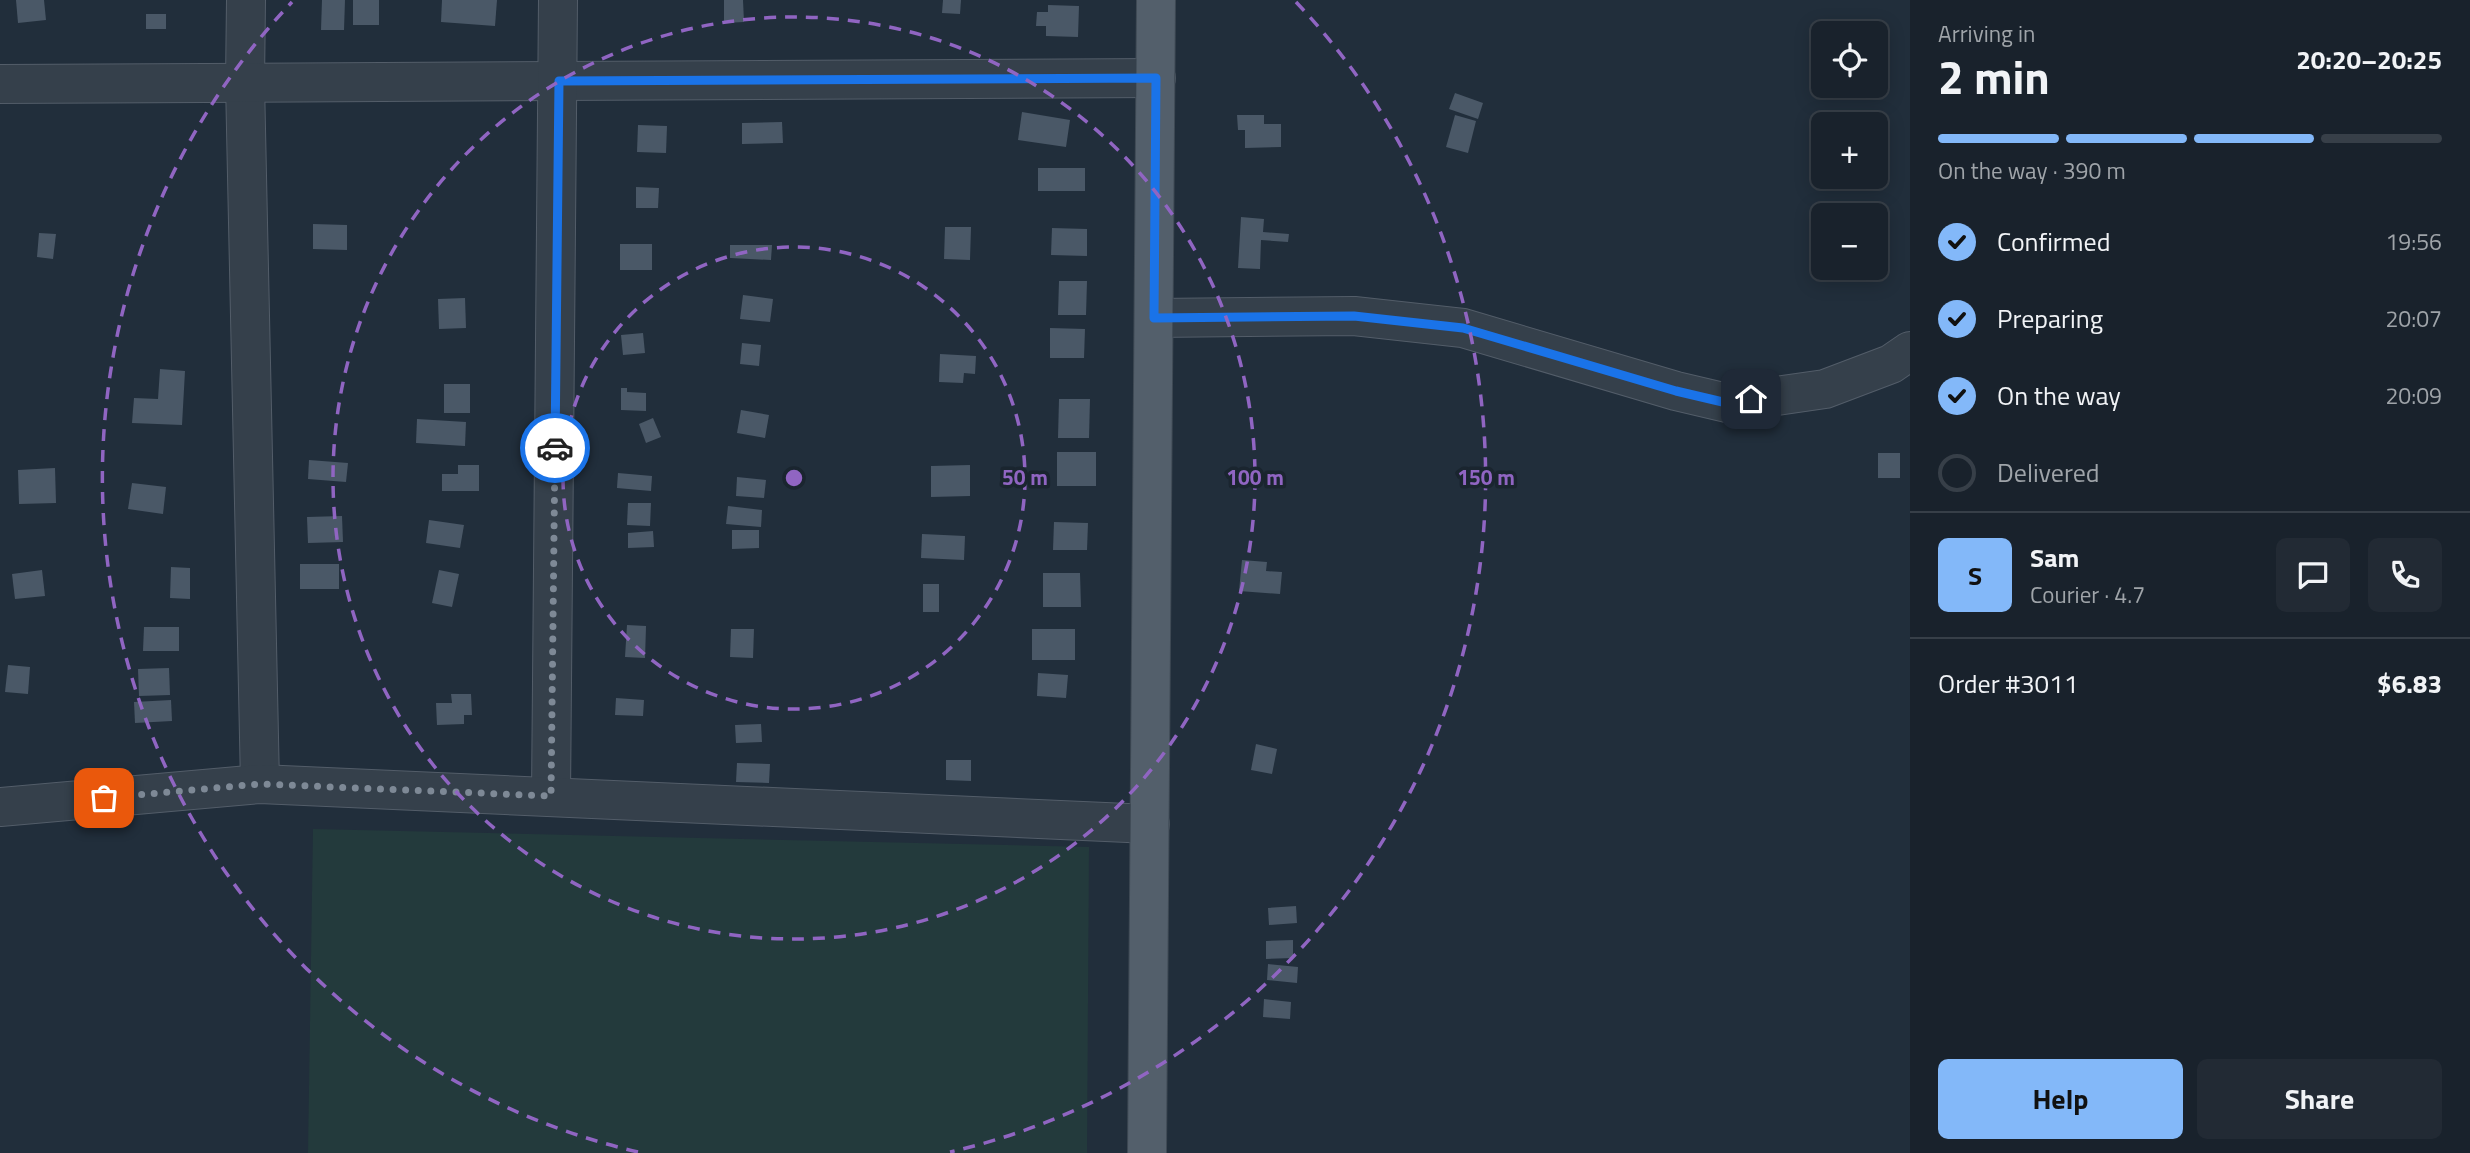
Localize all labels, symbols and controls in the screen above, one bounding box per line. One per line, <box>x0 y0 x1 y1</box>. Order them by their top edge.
text: Arriving in <box>1938 16 2035 51</box>
map controls <box>1811 21 1888 280</box>
button: locate <box>1811 21 1888 98</box>
text: 20:20–20:25 <box>2296 40 2442 79</box>
text: 2 min <box>1938 42 2050 112</box>
button: + <box>1811 112 1888 189</box>
text: On the way · 390 m <box>1938 153 2126 188</box>
button: − <box>1811 203 1888 280</box>
text: Confirmed <box>1997 222 2111 261</box>
icon: check <box>1938 223 1976 261</box>
text: 19:56 <box>2385 224 2442 259</box>
text: Preparing <box>1997 299 2103 338</box>
icon: check <box>1938 300 1976 338</box>
text: 20:07 <box>2385 301 2442 336</box>
pin <box>1721 369 1781 429</box>
text: On the way <box>1997 376 2121 415</box>
icon: check <box>1938 377 1976 415</box>
text: 20:09 <box>2385 378 2442 413</box>
icon: home <box>1732 380 1770 418</box>
courier <box>520 413 590 483</box>
icon: car <box>536 429 574 467</box>
text: Delivered <box>1997 453 2100 492</box>
text: 50 m <box>1002 461 1048 493</box>
text: 100 m <box>1226 461 1284 493</box>
text: 150 m <box>1457 461 1515 493</box>
centre of rings <box>782 466 806 490</box>
text: Sam <box>2030 538 2079 577</box>
button: chat <box>2276 538 2350 612</box>
button: phone <box>2368 538 2442 612</box>
text: S <box>1968 556 1982 595</box>
text: Courier · 4.7 <box>2030 577 2145 612</box>
text: Order #3011 <box>1938 664 2078 703</box>
text: $6.83 <box>2377 664 2442 703</box>
pin <box>74 768 134 828</box>
icon: bag <box>85 779 123 817</box>
button: Help <box>1938 1059 2183 1139</box>
button: Share <box>2197 1059 2442 1139</box>

